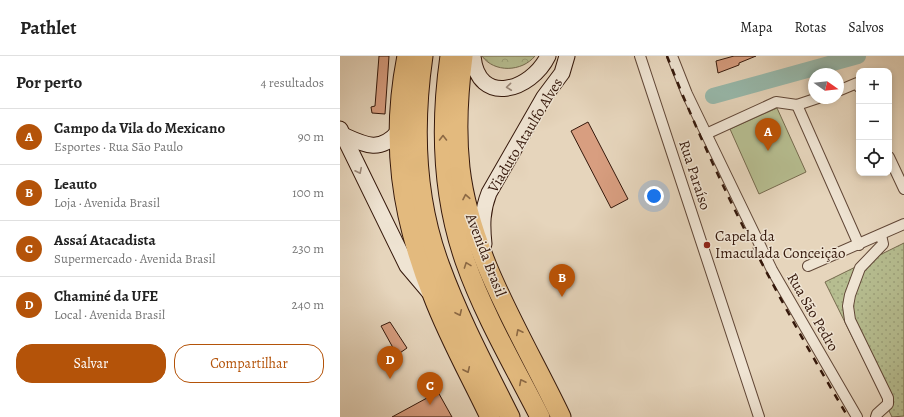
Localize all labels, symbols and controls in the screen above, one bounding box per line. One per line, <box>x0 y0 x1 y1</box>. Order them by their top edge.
text: Pathlet <box>20 15 76 41</box>
text: Mapa <box>740 18 772 37</box>
text: Rotas <box>794 18 826 37</box>
text: Salvos <box>848 18 884 37</box>
north arrow <box>808 68 844 104</box>
map controls <box>856 68 892 176</box>
button: + <box>856 68 892 104</box>
text: Por perto <box>16 71 82 94</box>
text: 4 resultados <box>260 74 324 91</box>
street label: Viaduto Ataulfo Alves <box>482 74 567 197</box>
one-way arrow <box>506 83 512 92</box>
button: − <box>856 104 892 140</box>
text: Campo da Vila do Mexicano <box>54 118 225 138</box>
pin: A <box>755 118 781 151</box>
text: A <box>25 128 33 145</box>
text: 90 m <box>298 128 324 145</box>
one-way arrow <box>439 135 447 141</box>
text: Esportes · Rua São Paulo <box>54 138 183 155</box>
street label: Rua Paraíso <box>674 138 716 212</box>
button: locate <box>856 140 892 176</box>
one-way arrow <box>355 167 362 174</box>
text: Leauto <box>54 174 97 194</box>
text: B <box>25 184 33 201</box>
text: 100 m <box>292 184 324 201</box>
your location <box>644 186 664 206</box>
text: Loja · Avenida Brasil <box>54 194 160 211</box>
one-way arrow <box>462 194 470 200</box>
street label: Avenida Brasil <box>461 210 511 300</box>
place label: Capela da Imaculada Conceição <box>715 226 845 263</box>
text: Assaí Atacadista <box>54 230 156 250</box>
text: C <box>25 240 33 257</box>
text: 230 m <box>292 240 324 257</box>
marker: Capela da Imaculada Conceição <box>702 240 712 250</box>
text: Supermercado · Avenida Brasil <box>54 250 215 267</box>
one-way arrow <box>463 262 471 269</box>
pin: B <box>549 264 575 297</box>
street label: Rua São Pedro <box>783 269 843 355</box>
text: Chaminé da UFE <box>54 286 158 306</box>
text: D <box>24 296 34 313</box>
text: 240 m <box>292 296 324 313</box>
text: Local · Avenida Brasil <box>54 306 165 323</box>
one-way arrow <box>454 308 462 316</box>
one-way arrow <box>517 329 524 336</box>
button: Salvar <box>16 344 166 383</box>
button: Compartilhar <box>174 344 324 383</box>
pin: D <box>377 346 403 379</box>
one-way arrow <box>462 366 470 373</box>
pin: C <box>417 372 443 405</box>
one-way arrow <box>519 379 527 387</box>

